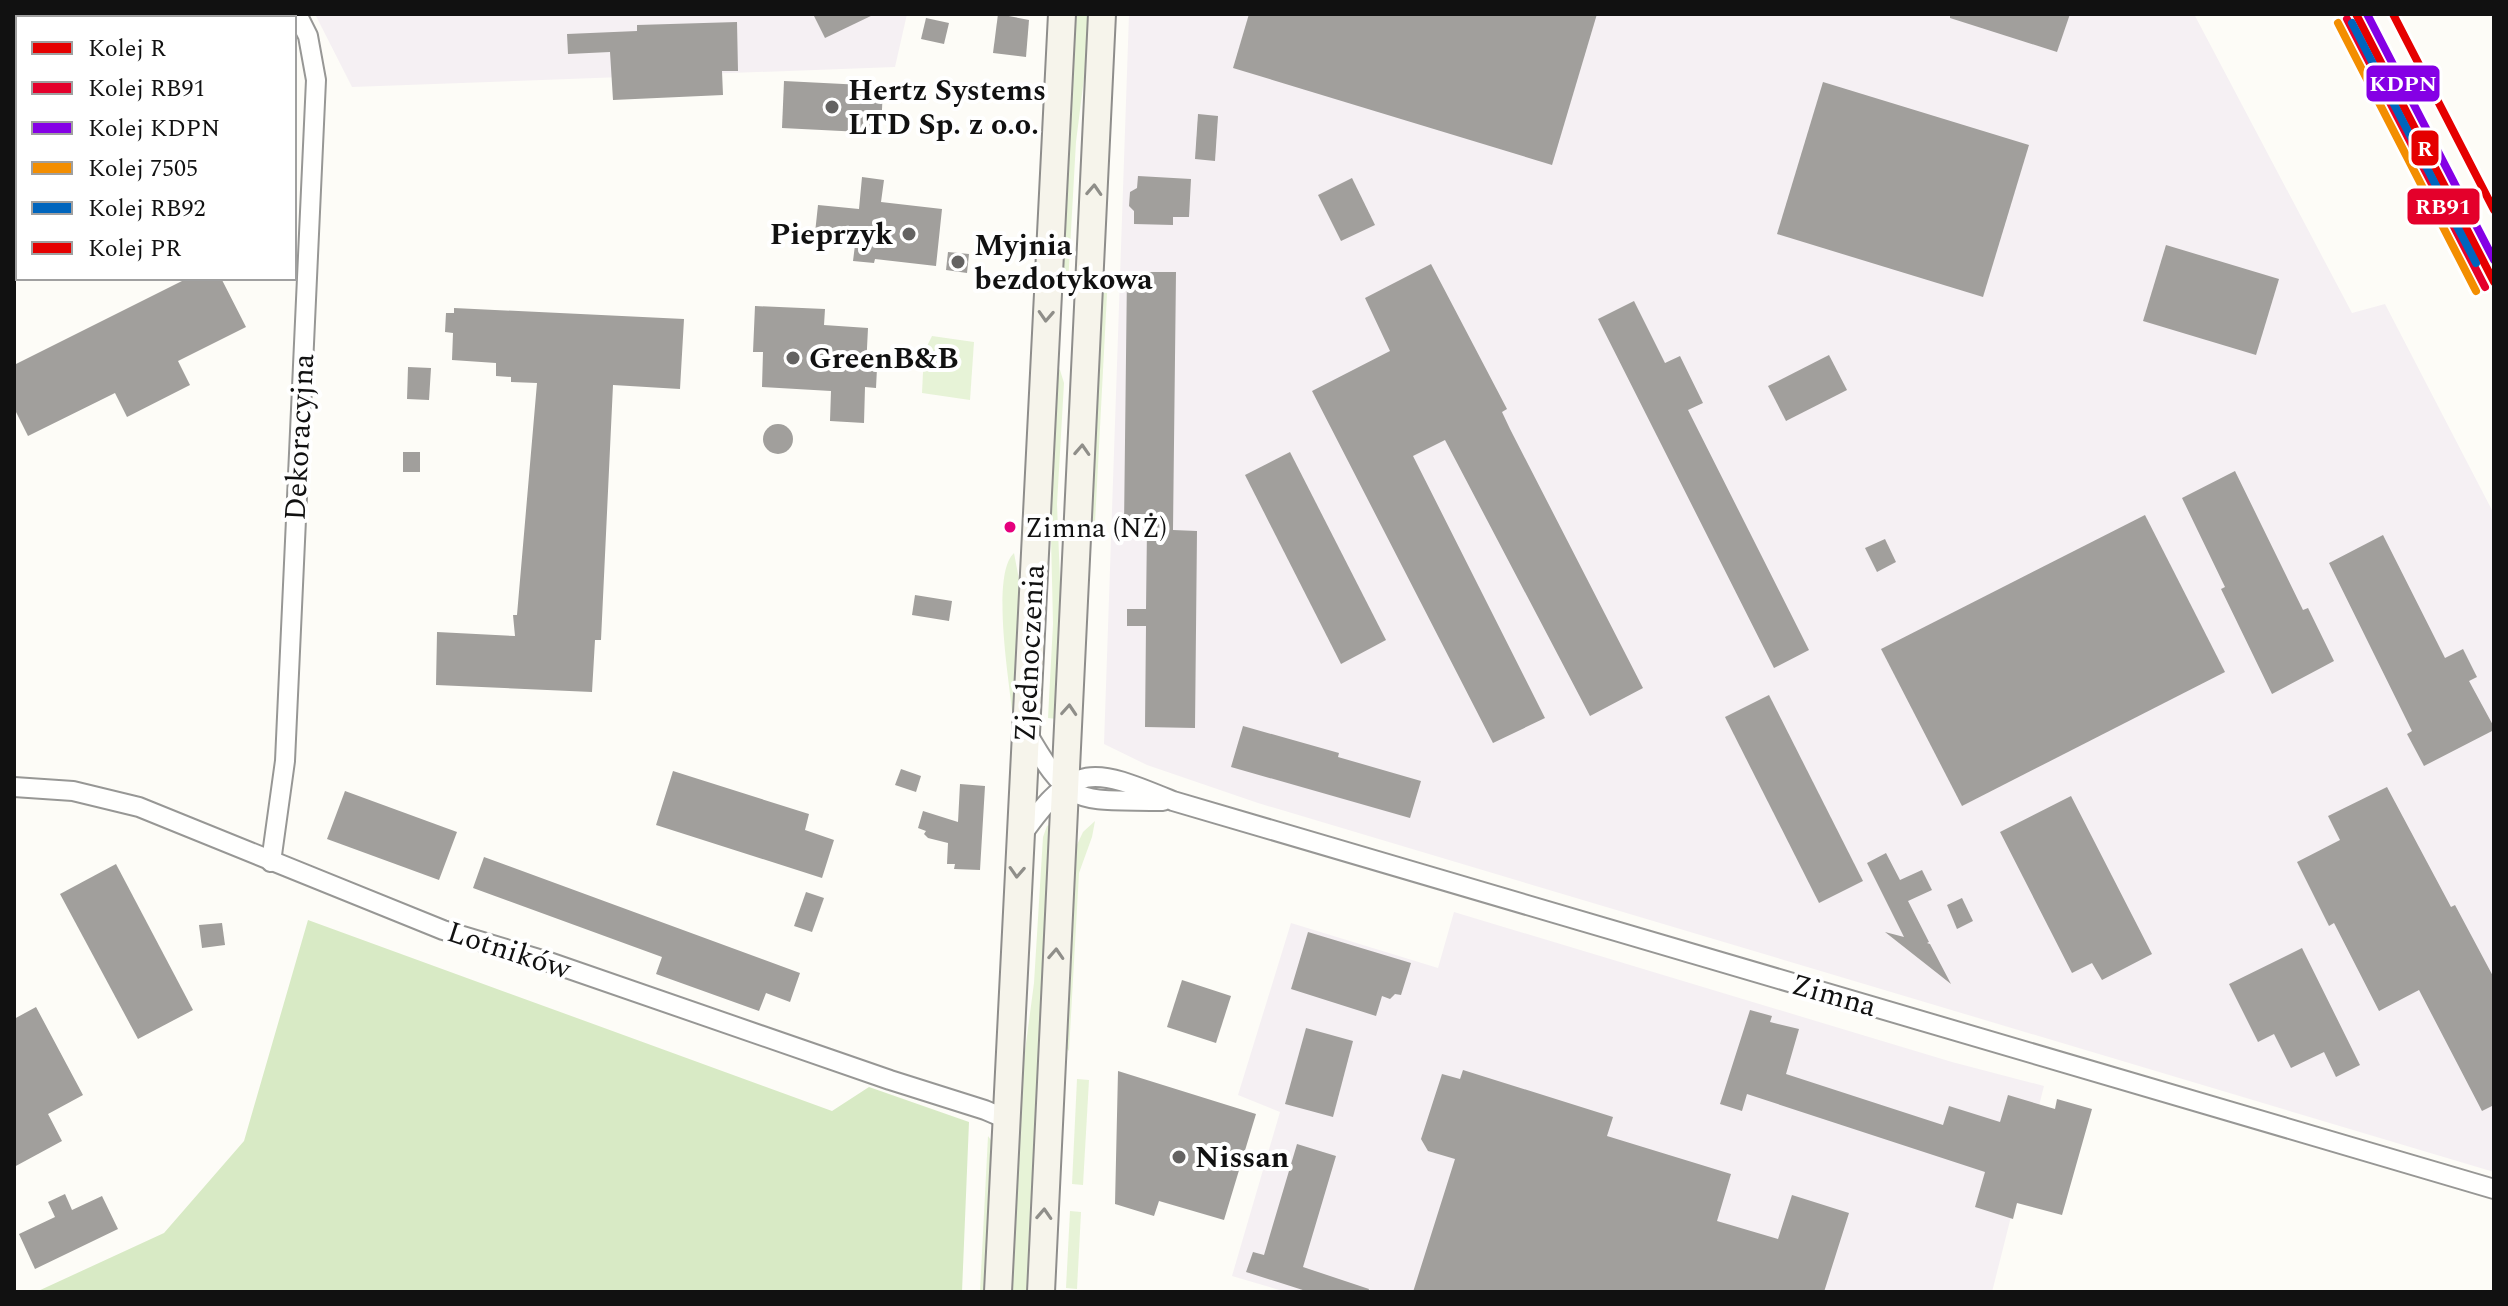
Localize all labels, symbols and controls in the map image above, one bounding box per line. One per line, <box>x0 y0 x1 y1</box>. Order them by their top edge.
legend <box>16 16 296 280</box>
text: Kolej R <box>88 31 166 67</box>
line badge: KDPN <box>2365 64 2441 103</box>
place label: Hertz Systems LTD Sp. z o.o. <box>848 68 1046 148</box>
text: KDPN <box>2369 68 2437 101</box>
text: Kolej RB91 <box>88 71 206 107</box>
marker: Hertz Systems LTD Sp. z o.o. <box>823 98 841 116</box>
text: Kolej KDPN <box>88 111 220 147</box>
line badge: R <box>2410 129 2440 167</box>
text: R <box>2417 133 2434 166</box>
text: Kolej 7505 <box>88 151 198 187</box>
one-way arrow <box>1085 184 1102 197</box>
line badge: RB91 <box>2406 187 2481 226</box>
text: Kolej RB92 <box>88 191 206 227</box>
text: RB91 <box>2415 191 2471 224</box>
place label: Pieprzyk <box>770 212 893 258</box>
place label: Myjnia bezdotykowa <box>974 223 1153 303</box>
marker: Pieprzyk <box>900 225 918 243</box>
text: Kolej PR <box>88 231 181 267</box>
marker: Myjnia bezdotykowa <box>949 253 967 271</box>
one-way arrow <box>1038 310 1055 323</box>
place label: GreenB&B <box>809 336 958 382</box>
marker: GreenB&B <box>784 349 802 367</box>
street label: Dekoracyjna <box>273 352 327 522</box>
one-way arrow <box>1073 443 1090 456</box>
place label: Zimna (NŻ) <box>1025 507 1167 550</box>
marker: Zimna (NŻ) <box>1002 519 1018 535</box>
street label: Zjednoczenia <box>1002 563 1058 743</box>
one-way arrow <box>1060 703 1077 716</box>
one-way arrow <box>1009 866 1026 879</box>
street label: Lotników <box>441 909 578 993</box>
one-way arrow <box>1048 947 1065 960</box>
street label: Zimna <box>1786 962 1882 1030</box>
place label: Nissan <box>1195 1135 1289 1181</box>
marker: Nissan <box>1170 1148 1188 1166</box>
one-way arrow <box>1036 1207 1053 1220</box>

